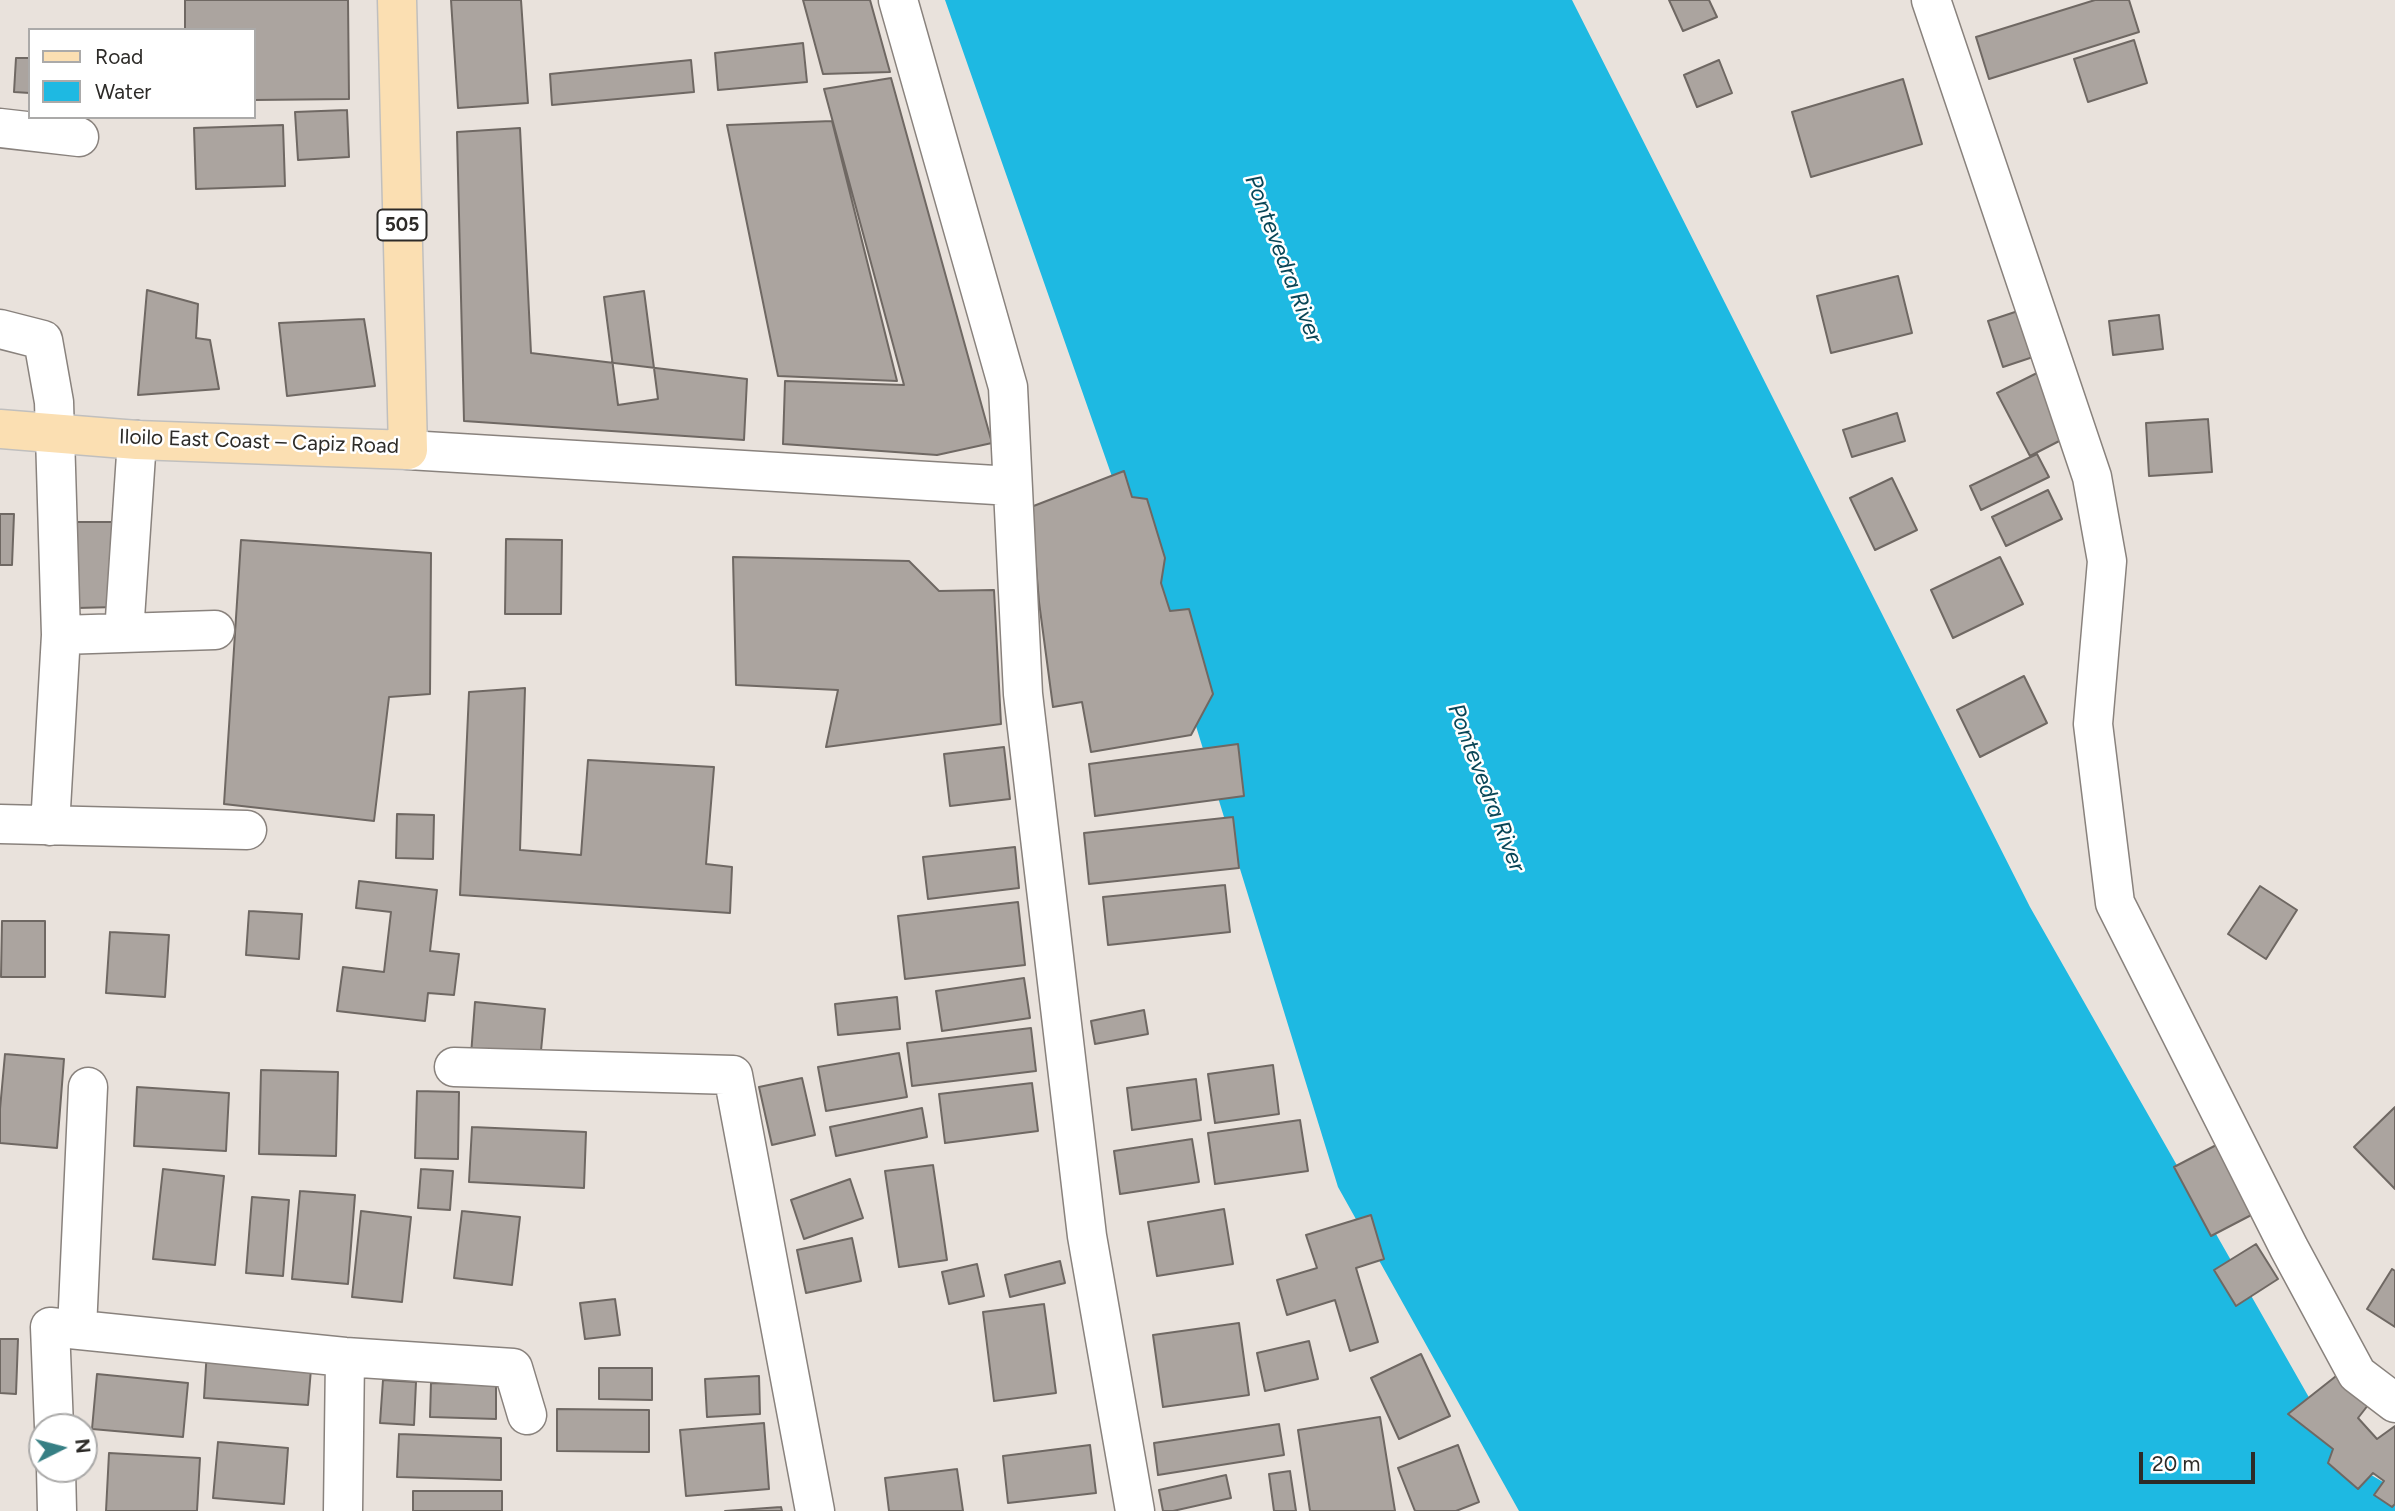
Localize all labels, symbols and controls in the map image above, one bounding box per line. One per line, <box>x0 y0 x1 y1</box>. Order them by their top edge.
legend <box>28 28 256 119</box>
text: Road <box>95 44 143 69</box>
text: Water <box>95 79 151 104</box>
water label: Pontevedra River <box>1238 171 1328 347</box>
road number: 505 <box>378 210 426 241</box>
street label: Iloilo East Coast – Capiz Road <box>119 425 399 459</box>
water label: Pontevedra River <box>1441 700 1531 876</box>
north arrow <box>28 1413 98 1483</box>
text: N <box>70 1437 95 1454</box>
scale bar <box>2143 1438 2258 1482</box>
text: 20 m <box>2152 1451 2200 1476</box>

